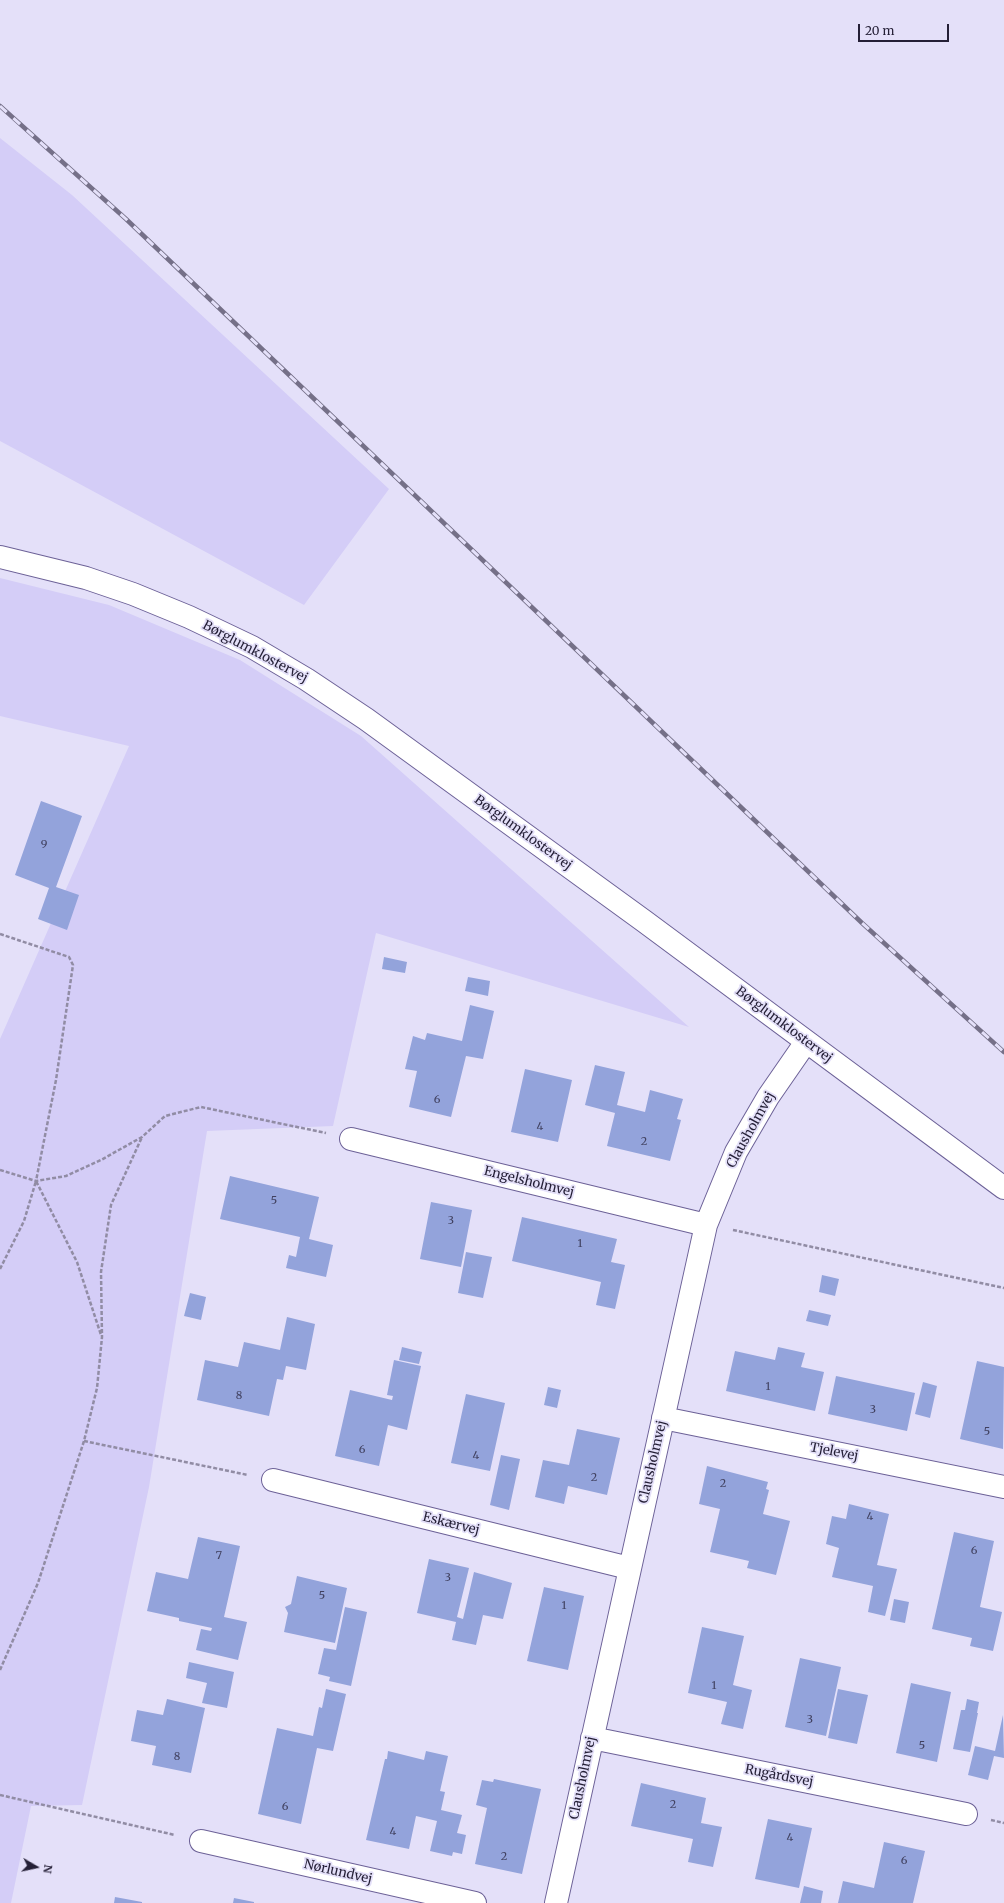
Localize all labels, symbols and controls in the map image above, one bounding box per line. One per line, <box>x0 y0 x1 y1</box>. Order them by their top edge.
scale bar <box>860 16 951 42</box>
text: 20 m <box>865 23 894 38</box>
street label: Børglumklostervej <box>200 618 310 686</box>
street label: Børglumklostervej <box>471 792 575 874</box>
house number: 9 <box>41 838 47 852</box>
street label: Børglumklostervej <box>733 984 835 1066</box>
street label: Clausholmvej <box>724 1089 778 1171</box>
house number: 6 <box>434 1093 440 1107</box>
house number: 4 <box>537 1120 543 1134</box>
house number: 2 <box>641 1135 647 1149</box>
street label: Engelsholmvej <box>482 1163 576 1201</box>
house number: 5 <box>271 1194 277 1208</box>
house number: 3 <box>448 1214 454 1228</box>
house number: 1 <box>578 1237 582 1251</box>
house number: 1 <box>766 1380 770 1394</box>
house number: 8 <box>236 1389 242 1403</box>
house number: 3 <box>870 1403 876 1417</box>
street label: Clausholmvej <box>636 1419 670 1505</box>
house number: 5 <box>984 1425 990 1439</box>
street label: Tjelevej <box>809 1440 859 1464</box>
house number: 6 <box>359 1443 365 1457</box>
house number: 4 <box>473 1449 479 1463</box>
house number: 2 <box>591 1471 597 1485</box>
house number: 2 <box>720 1477 726 1491</box>
street label: Eskærvej <box>421 1509 481 1539</box>
house number: 4 <box>867 1510 873 1524</box>
house number: 6 <box>971 1544 977 1558</box>
house number: 7 <box>216 1549 222 1563</box>
house number: 3 <box>445 1571 451 1585</box>
house number: 5 <box>319 1589 325 1603</box>
house number: 1 <box>562 1599 566 1613</box>
house number: 1 <box>712 1679 716 1693</box>
house number: 3 <box>807 1713 813 1727</box>
street label: Clausholmvej <box>567 1735 599 1821</box>
house number: 5 <box>919 1739 925 1753</box>
house number: 8 <box>174 1750 180 1764</box>
street label: Rugårdsvej <box>743 1762 815 1790</box>
house number: 2 <box>670 1798 676 1812</box>
house number: 6 <box>282 1800 288 1814</box>
house number: 4 <box>390 1825 396 1839</box>
house number: 4 <box>787 1831 793 1845</box>
north arrow <box>16 1847 56 1887</box>
house number: 2 <box>501 1850 507 1864</box>
house number: 6 <box>901 1854 907 1868</box>
street label: Nørlundvej <box>302 1857 374 1887</box>
text: N <box>40 1863 55 1874</box>

